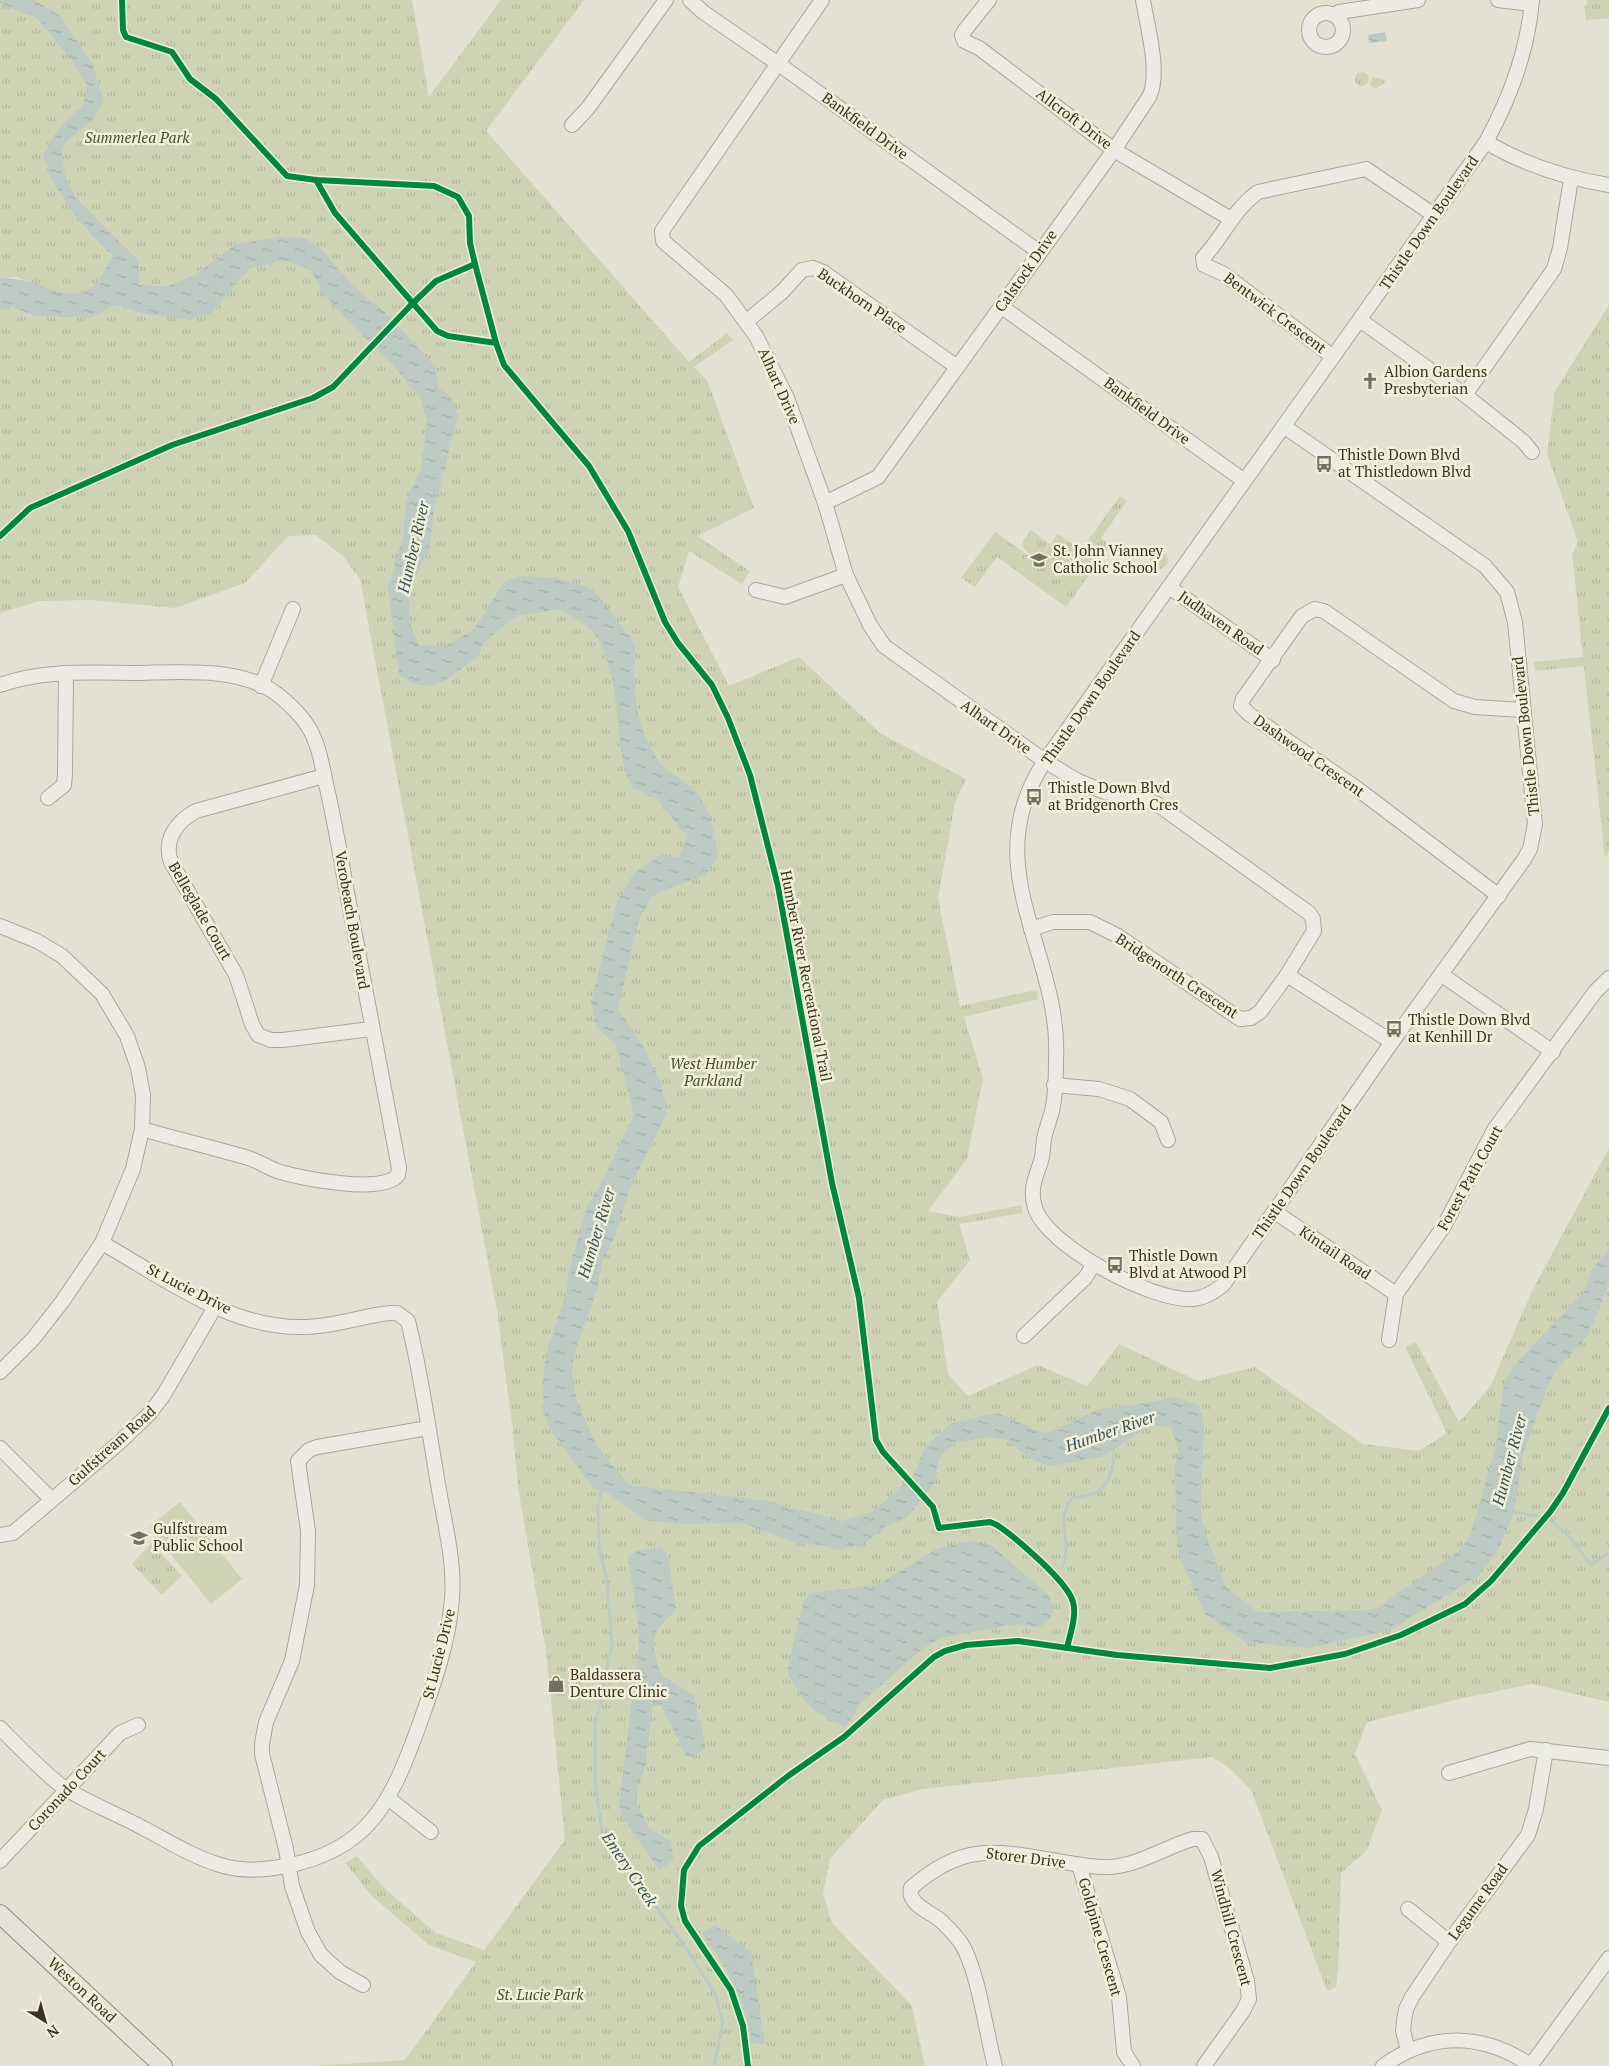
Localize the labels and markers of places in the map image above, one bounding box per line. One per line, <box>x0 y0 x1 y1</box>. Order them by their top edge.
place label: Albion Gardens Presbyterian <box>1384 361 1487 398</box>
church icon: Albion Gardens Presbyterian <box>1360 371 1380 391</box>
place label: Thistle Down Blvd at Thistledown Blvd <box>1338 444 1471 481</box>
bus stop icon: Thistle Down Blvd at Thistledown Blvd <box>1314 454 1334 474</box>
place label: St. John Vianney Catholic School <box>1053 540 1164 577</box>
school or university icon: St. John Vianney Catholic School <box>1029 550 1049 570</box>
place label: Thistle Down Blvd at Bridgenorth Cres <box>1048 777 1179 814</box>
bus stop icon: Thistle Down Blvd at Bridgenorth Cres <box>1024 787 1044 807</box>
place label: Thistle Down Blvd at Kenhill Dr <box>1408 1009 1530 1046</box>
bus stop icon: Thistle Down Blvd at Kenhill Dr <box>1384 1019 1404 1039</box>
place label: Thistle Down Blvd at Atwood Pl <box>1129 1245 1247 1282</box>
bus stop icon: Thistle Down Blvd at Atwood Pl <box>1105 1255 1125 1275</box>
place label: Gulfstream Public School <box>153 1518 243 1555</box>
school or university icon: Gulfstream Public School <box>129 1528 149 1548</box>
place label: Baldassera Denture Clinic <box>570 1664 667 1701</box>
shop icon: Baldassera Denture Clinic <box>546 1674 566 1694</box>

